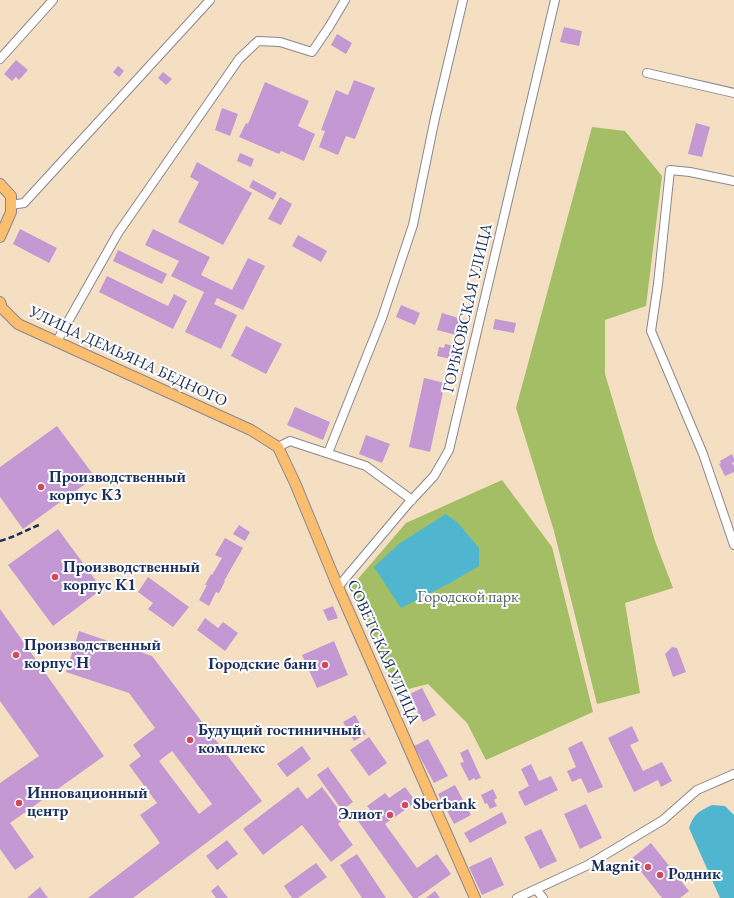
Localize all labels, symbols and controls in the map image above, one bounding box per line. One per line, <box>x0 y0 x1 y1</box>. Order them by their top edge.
street label: ГОРЬКОВСКАЯ УЛИЦА <box>439 222 497 394</box>
street label: УЛИЦА ДЕМЬЯНА БЕДНОГО <box>26 302 230 412</box>
place label: Производственный корпус K3 <box>49 468 186 506</box>
marker: Производственный корпус K3 <box>36 482 46 492</box>
place label: Производственный корпус K1 <box>63 558 200 596</box>
marker: Производственный корпус K1 <box>50 572 60 582</box>
street label: СОВЕТСКАЯ УЛИЦА <box>342 577 424 727</box>
park label: Городской парк <box>417 588 519 608</box>
place label: Производственный корпус H <box>24 636 161 674</box>
marker: Производственный корпус H <box>11 650 21 660</box>
place label: Городские бани <box>208 655 317 675</box>
marker: Городские бани <box>320 660 330 670</box>
place label: Будущий гостиничный комплекс <box>198 721 362 759</box>
marker: Будущий гостиничный комплекс <box>185 735 195 745</box>
place label: Инновационный центр <box>27 784 148 822</box>
place label: Sberbank <box>413 795 476 815</box>
marker: Инновационный центр <box>14 798 24 808</box>
marker: Sberbank <box>400 800 410 810</box>
place label: Элиот <box>338 805 382 825</box>
marker: Элиот <box>385 810 395 820</box>
place label: Magnit <box>591 857 640 877</box>
marker: Magnit <box>643 862 653 872</box>
place label: Родник <box>668 865 721 885</box>
marker: Родник <box>655 870 665 880</box>

